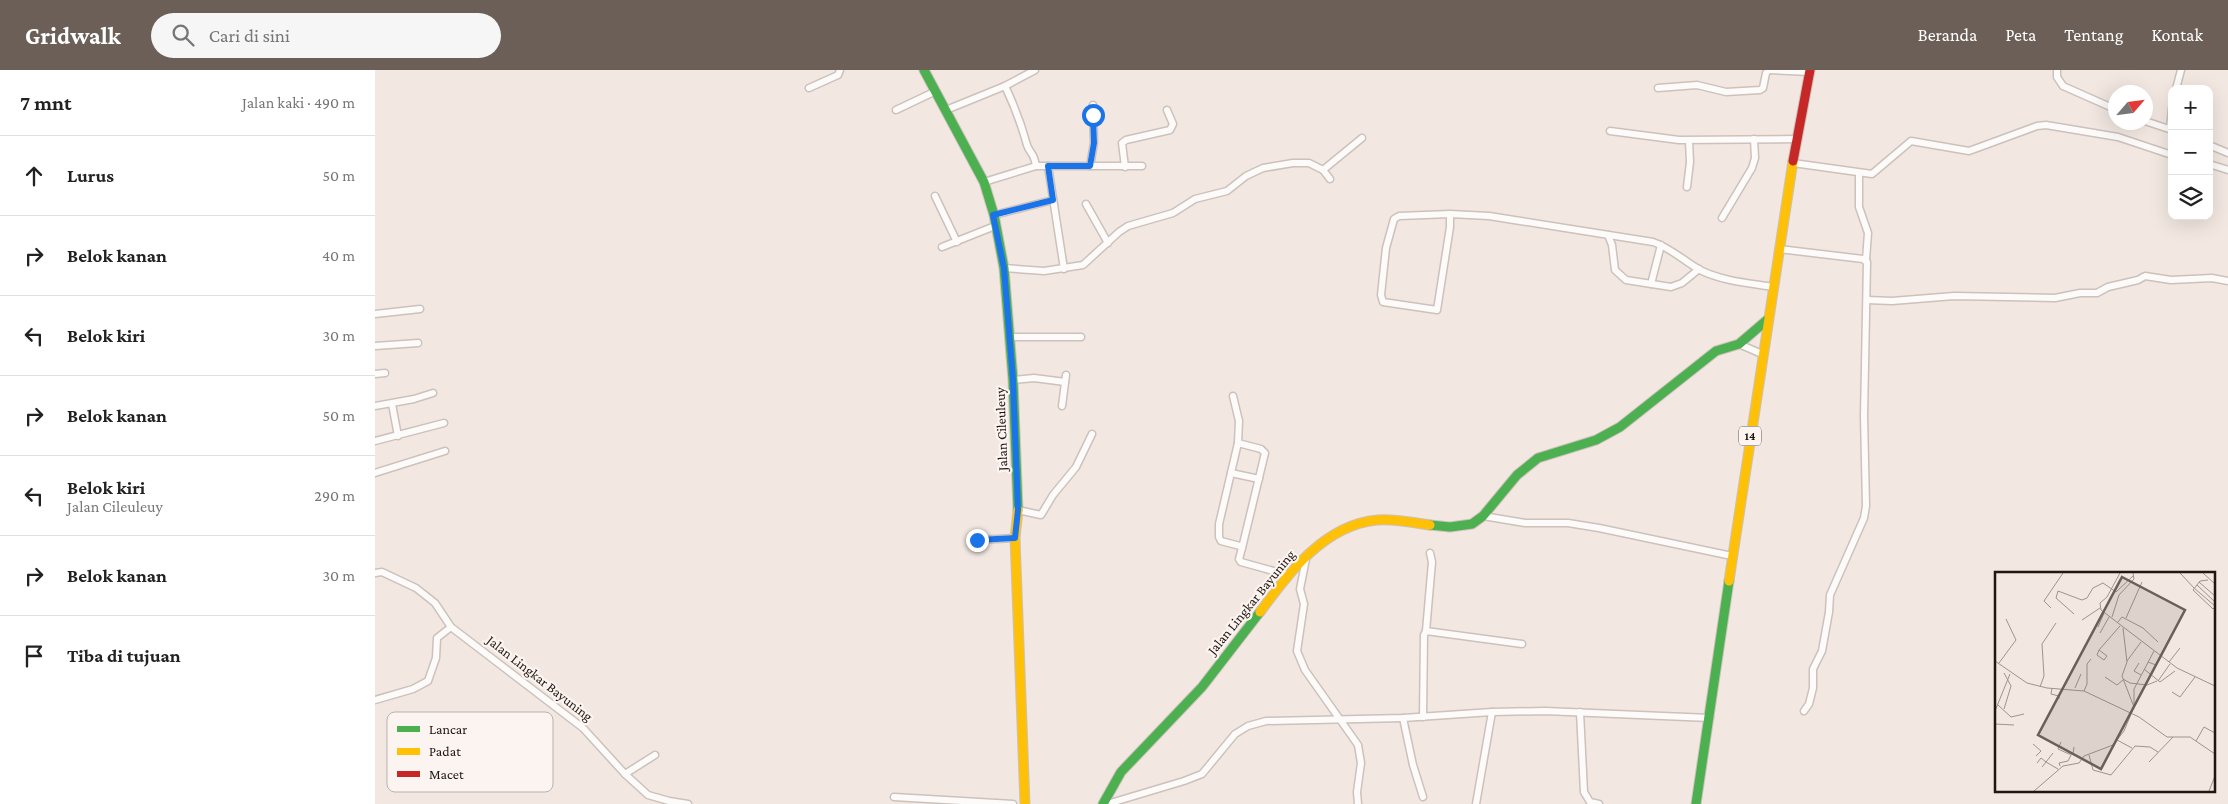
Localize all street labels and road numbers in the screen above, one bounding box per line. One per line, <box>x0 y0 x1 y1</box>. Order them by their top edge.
street label: Jalan Cileuleuy <box>992 386 1011 473</box>
road number: 14 <box>1739 426 1761 446</box>
street label: Jalan Lingkar Bayuning <box>1203 546 1298 659</box>
street label: Jalan Lingkar Bayuning <box>482 630 596 724</box>

